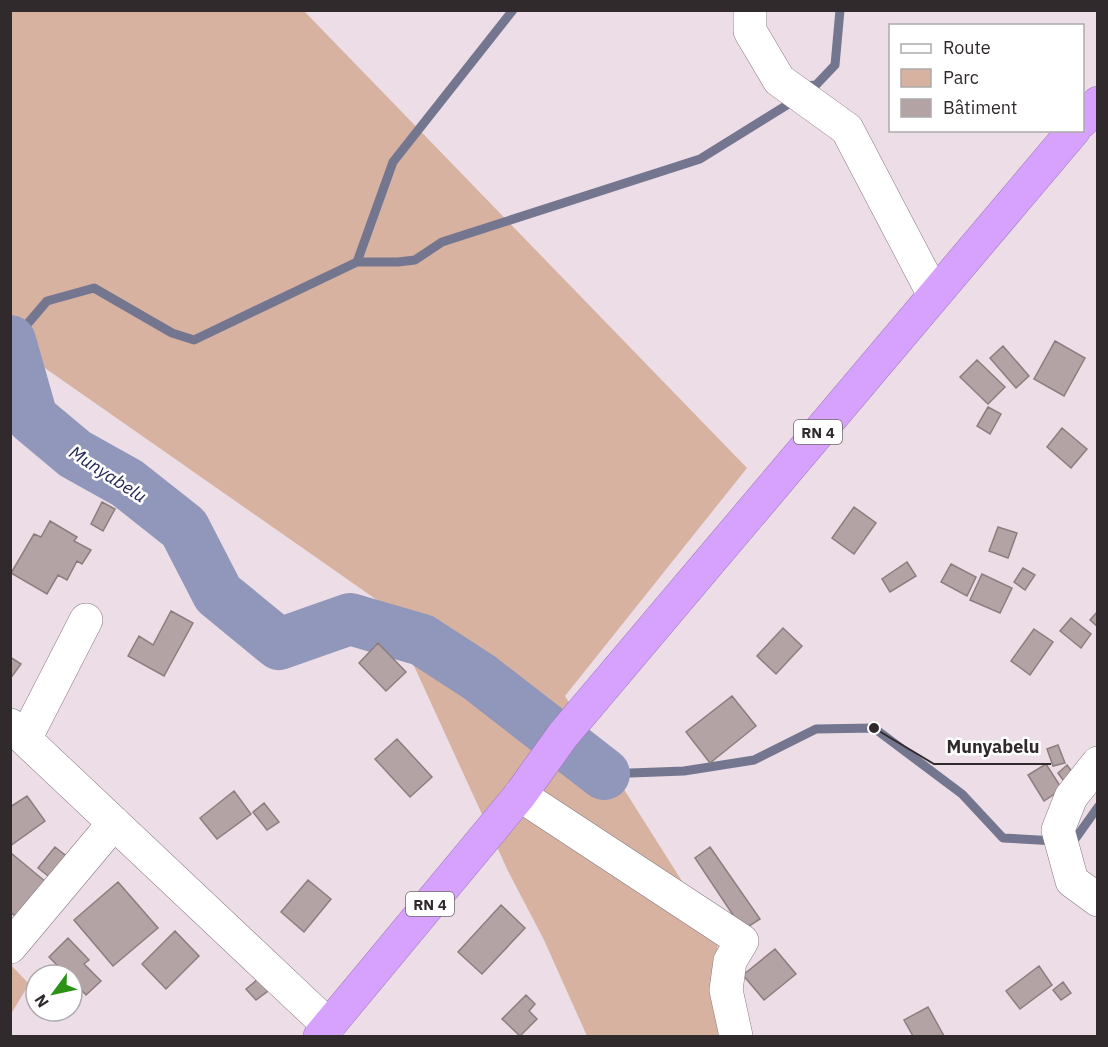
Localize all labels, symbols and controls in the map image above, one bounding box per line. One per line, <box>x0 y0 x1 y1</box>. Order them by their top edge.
legend <box>889 24 1084 132</box>
text: Route <box>943 36 991 59</box>
text: Parc <box>943 66 979 89</box>
text: Bâtiment <box>943 96 1017 119</box>
road number: RN 4 <box>794 420 842 444</box>
water label: Munyabelu <box>65 440 151 508</box>
callout: Munyabelu <box>934 728 1051 764</box>
text: Munyabelu <box>947 735 1039 758</box>
road number: RN 4 <box>406 892 454 916</box>
north arrow <box>24 963 84 1023</box>
text: N <box>30 991 53 1011</box>

